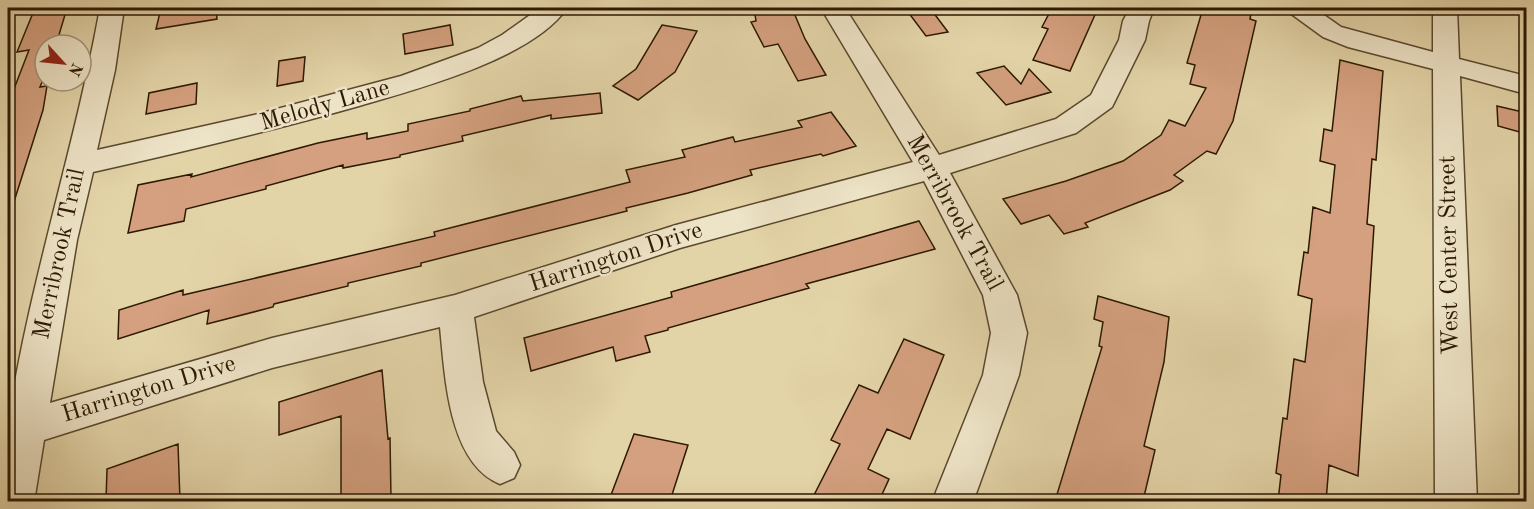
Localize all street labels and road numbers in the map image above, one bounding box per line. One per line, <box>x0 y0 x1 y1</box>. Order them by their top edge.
street label: Melody Lane <box>258 76 392 136</box>
street label: Merribrook Trail <box>901 131 1007 295</box>
street label: West Center Street <box>1436 155 1464 355</box>
street label: Merribrook Trail <box>30 166 90 342</box>
street label: Harrington Drive <box>526 219 706 297</box>
street label: Harrington Drive <box>59 352 239 428</box>

